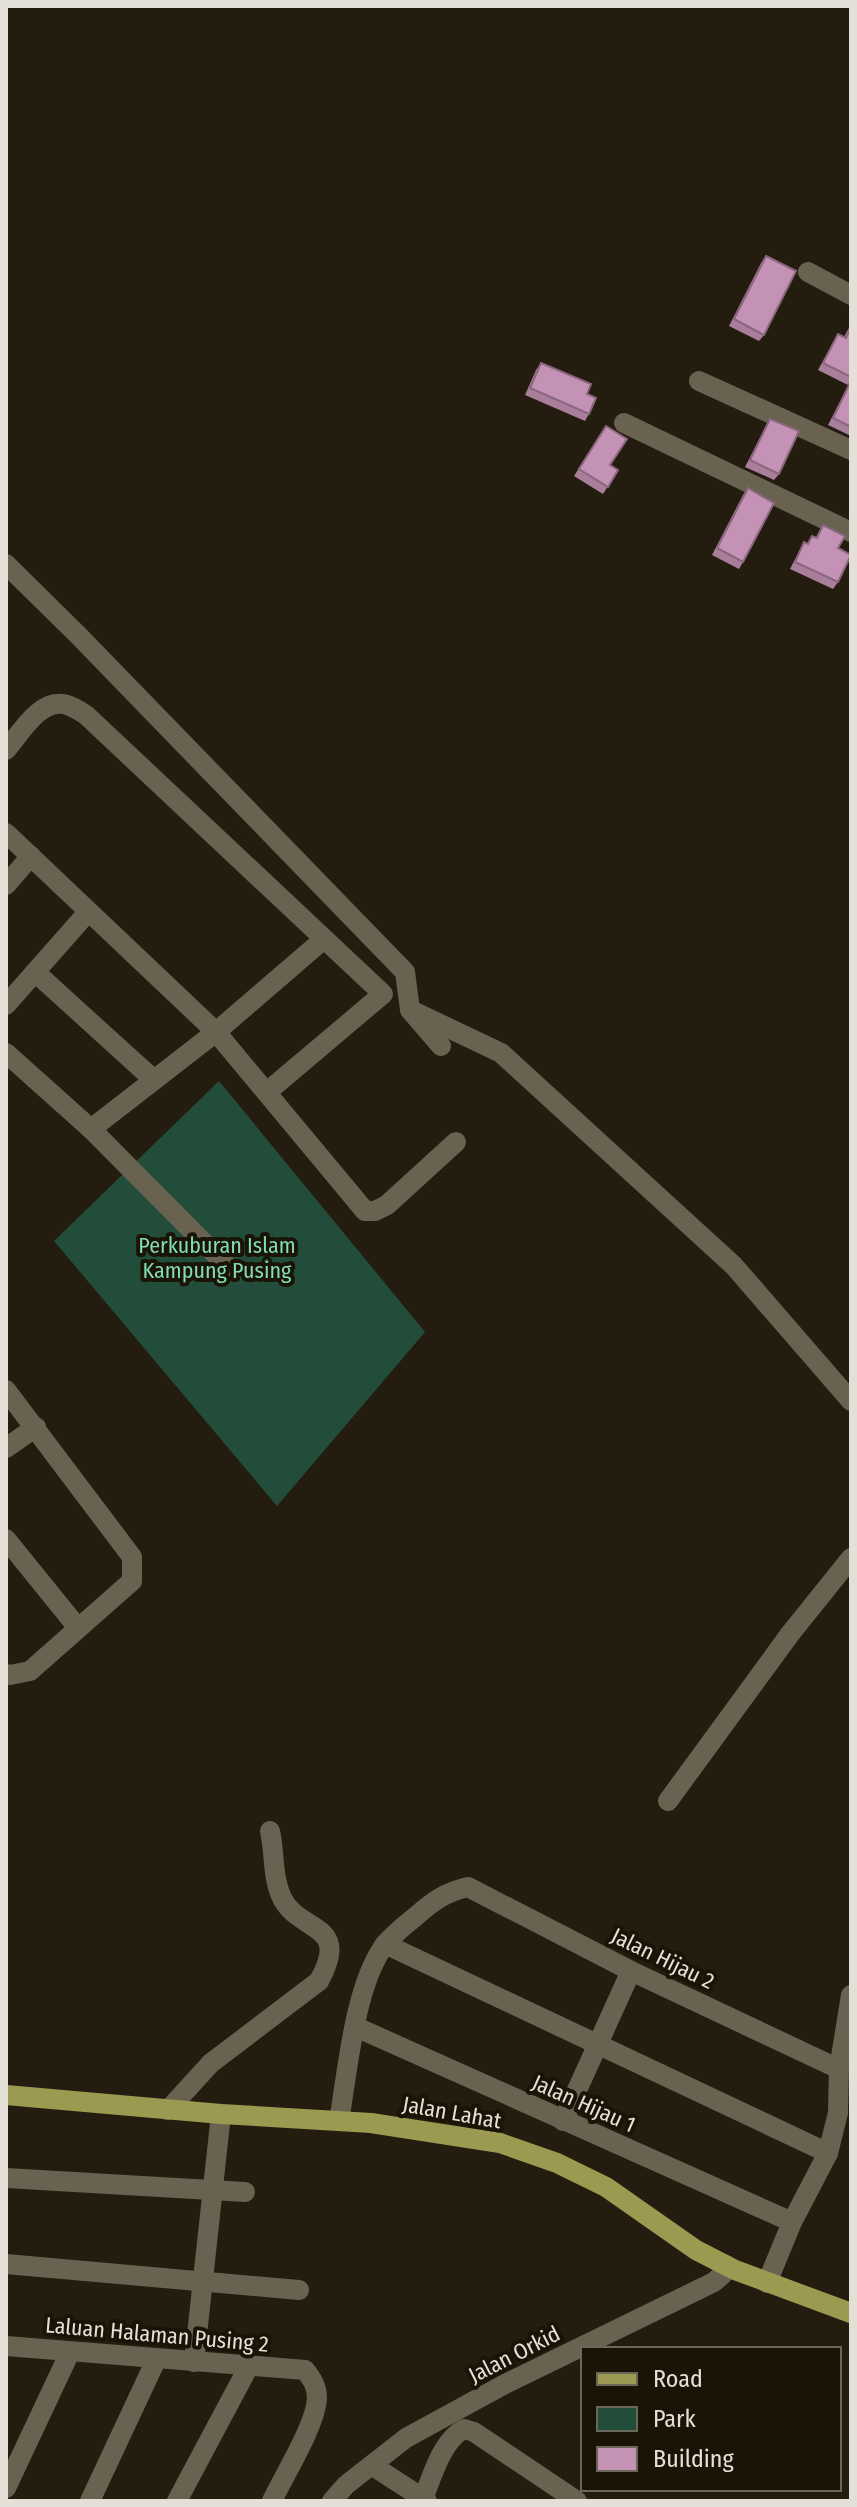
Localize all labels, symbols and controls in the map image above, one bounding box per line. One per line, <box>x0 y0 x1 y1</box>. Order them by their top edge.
park label: Perkuburan Islam Kampung Pusing <box>138 1232 296 1284</box>
street label: Jalan Hijau 2 <box>607 1922 719 1995</box>
street label: Jalan Hijau 1 <box>528 2069 640 2138</box>
street label: Jalan Lahat <box>400 2091 504 2135</box>
street label: Laluan Halaman Pusing 2 <box>44 2311 270 2358</box>
street label: Jalan Orkid <box>464 2320 564 2389</box>
legend <box>581 2347 841 2491</box>
text: Road <box>653 2365 703 2393</box>
text: Park <box>653 2405 696 2433</box>
text: Building <box>653 2445 735 2473</box>

